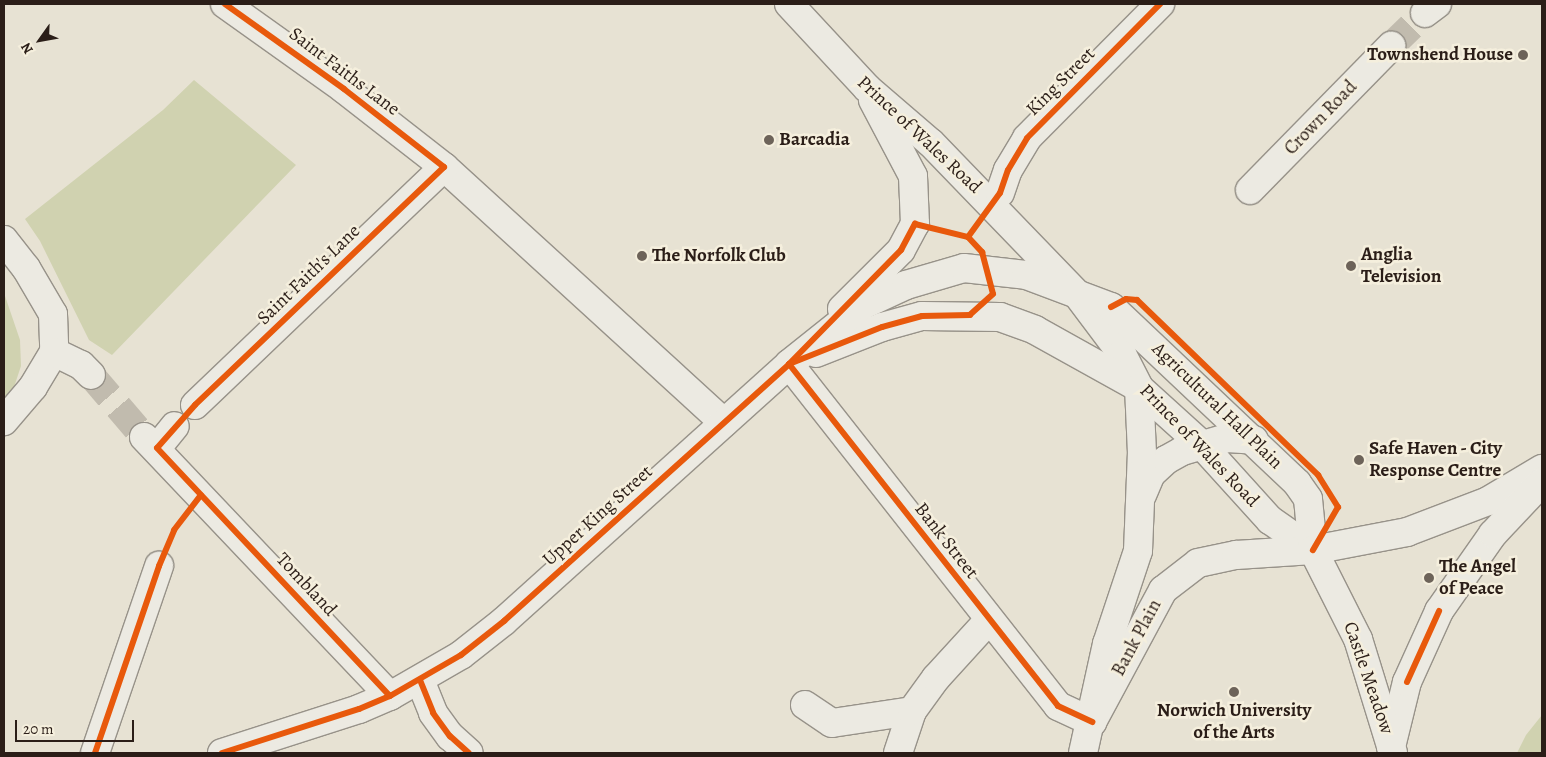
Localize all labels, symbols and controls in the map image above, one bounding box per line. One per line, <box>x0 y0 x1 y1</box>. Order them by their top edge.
north arrow <box>15 15 65 65</box>
street label: Saint Faiths Lane <box>284 23 404 121</box>
text: N <box>16 39 38 58</box>
street label: King Street <box>1022 43 1100 121</box>
place label: Townshend House <box>1367 44 1513 66</box>
marker: Townshend House <box>1517 49 1529 61</box>
street label: Prince of Wales Road <box>852 71 986 199</box>
street label: Crown Road <box>1280 76 1362 160</box>
place label: Barcadia <box>779 129 850 151</box>
marker: Barcadia <box>763 134 775 146</box>
street label: Saint Faith's Lane <box>253 220 365 330</box>
place label: Anglia Television <box>1361 244 1442 288</box>
place label: The Norfolk Club <box>652 245 786 267</box>
marker: The Norfolk Club <box>636 250 648 262</box>
marker: Anglia Television <box>1345 260 1357 272</box>
street label: Agricultural Hall Plain <box>1147 338 1287 474</box>
street label: Prince of Wales Road <box>1135 380 1263 512</box>
place label: Safe Haven - City Response Centre <box>1369 438 1503 482</box>
marker: Safe Haven - City Response Centre <box>1353 454 1365 466</box>
street label: Upper King Street <box>538 461 658 571</box>
street label: Bank Street <box>909 498 983 584</box>
street label: Tombland <box>271 549 341 621</box>
place label: The Angel of Peace <box>1439 556 1516 600</box>
marker: The Angel of Peace <box>1423 572 1435 584</box>
street label: Bank Plain <box>1107 596 1167 680</box>
street label: Castle Meadow <box>1338 619 1398 737</box>
marker: Norwich University of the Arts <box>1228 686 1240 698</box>
place label: Norwich University of the Arts <box>1157 700 1311 744</box>
scale bar <box>18 710 136 742</box>
text: 20 m <box>23 719 54 739</box>

